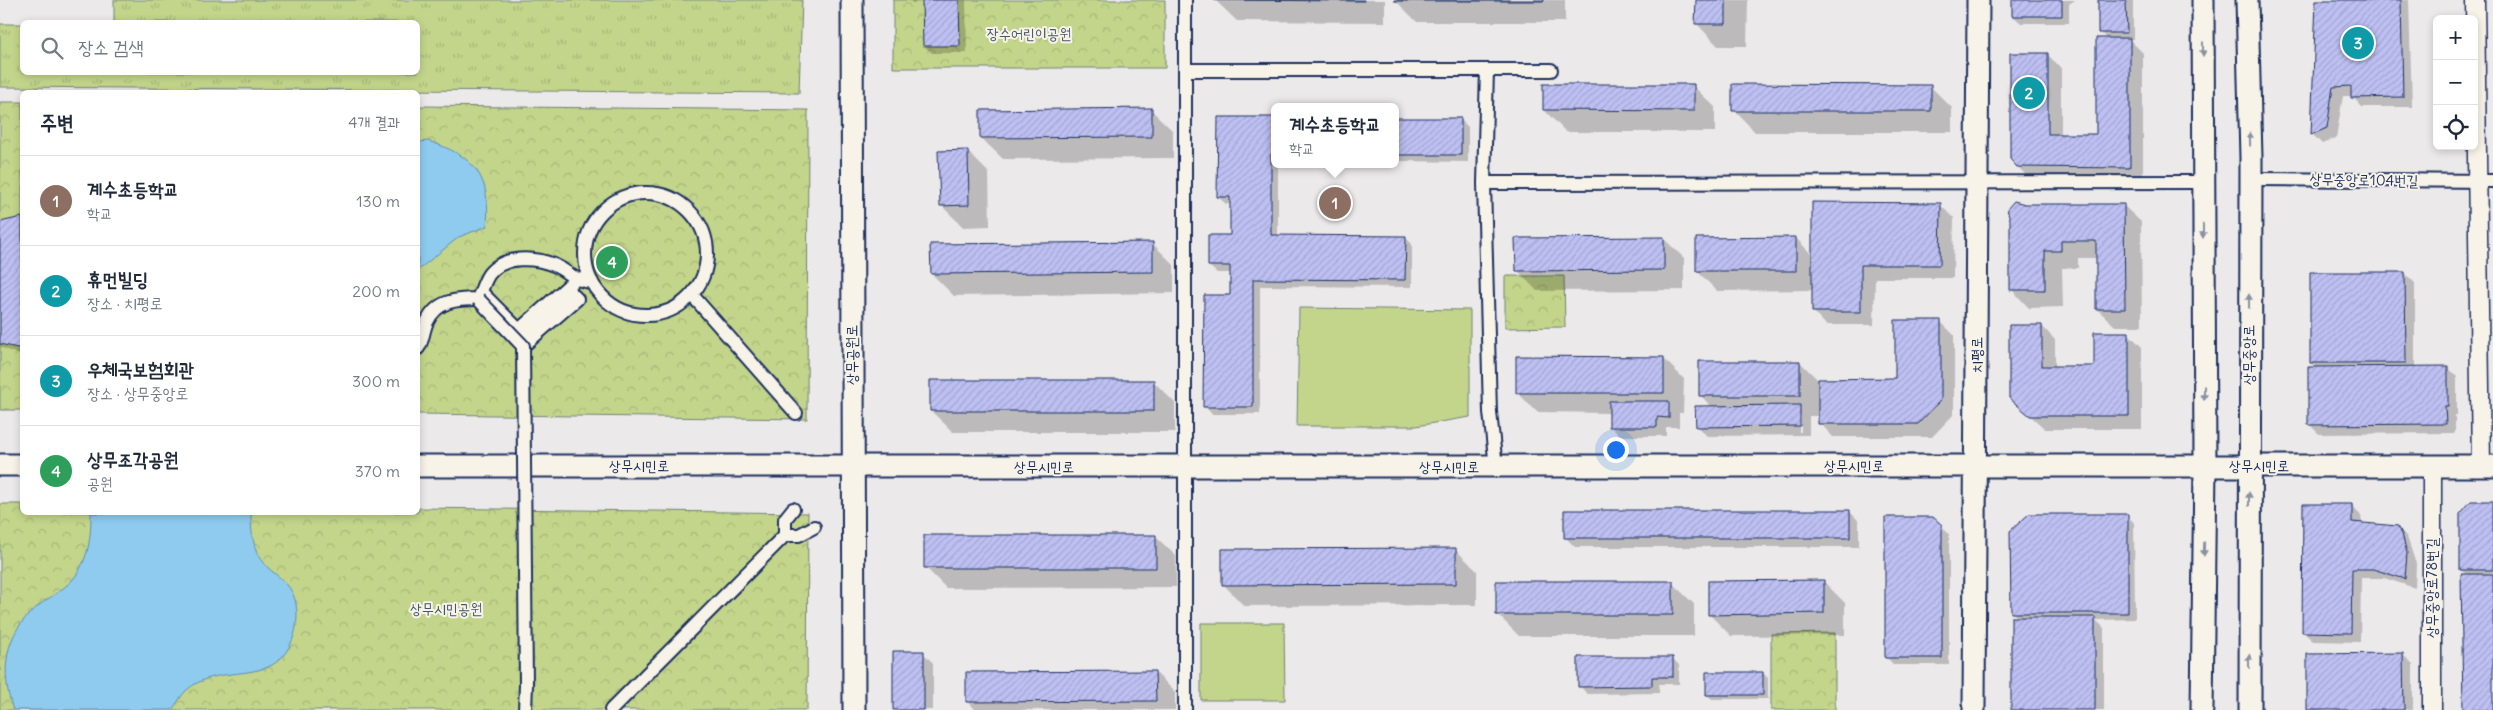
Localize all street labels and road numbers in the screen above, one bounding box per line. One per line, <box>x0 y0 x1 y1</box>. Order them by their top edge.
street label: 상무중앙로104번길 <box>2309 169 2419 190</box>
street label: 상무공원로 <box>842 325 861 385</box>
street label: 상무중앙로 <box>2239 325 2258 385</box>
street label: 치평로 <box>1967 337 1986 373</box>
street label: 상무시민로 <box>609 456 669 475</box>
street label: 상무시민로 <box>1824 456 1884 475</box>
street label: 상무시민로 <box>2229 456 2289 475</box>
street label: 상무시민로 <box>1014 457 1074 476</box>
street label: 상무시민로 <box>1419 457 1479 476</box>
street label: 상무중앙로78번길 <box>2422 538 2441 638</box>

